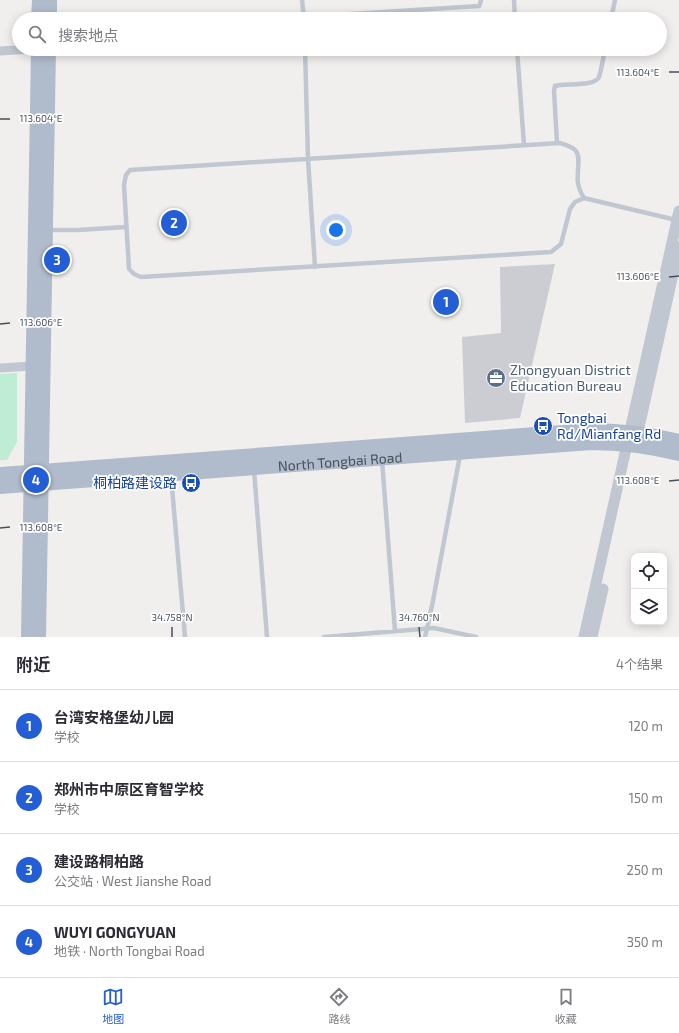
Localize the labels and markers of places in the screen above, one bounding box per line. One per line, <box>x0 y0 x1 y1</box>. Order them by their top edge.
pin: 2 <box>161 208 187 238</box>
pin: 3 <box>44 245 70 275</box>
pin: 1 <box>433 287 459 317</box>
place label: Zhongyuan District Education Bureau <box>510 361 631 394</box>
office icon: Zhongyuan District Education Bureau <box>485 367 507 389</box>
place label: Tongbai Rd/Mianfang Rd <box>557 409 661 442</box>
bus stop icon: Tongbai Rd/Mianfang Rd <box>532 415 554 437</box>
pin: 4 <box>23 465 49 495</box>
bus stop icon: 桐柏路建设路 <box>180 472 202 494</box>
place label: 桐柏路建设路 <box>93 474 177 491</box>

